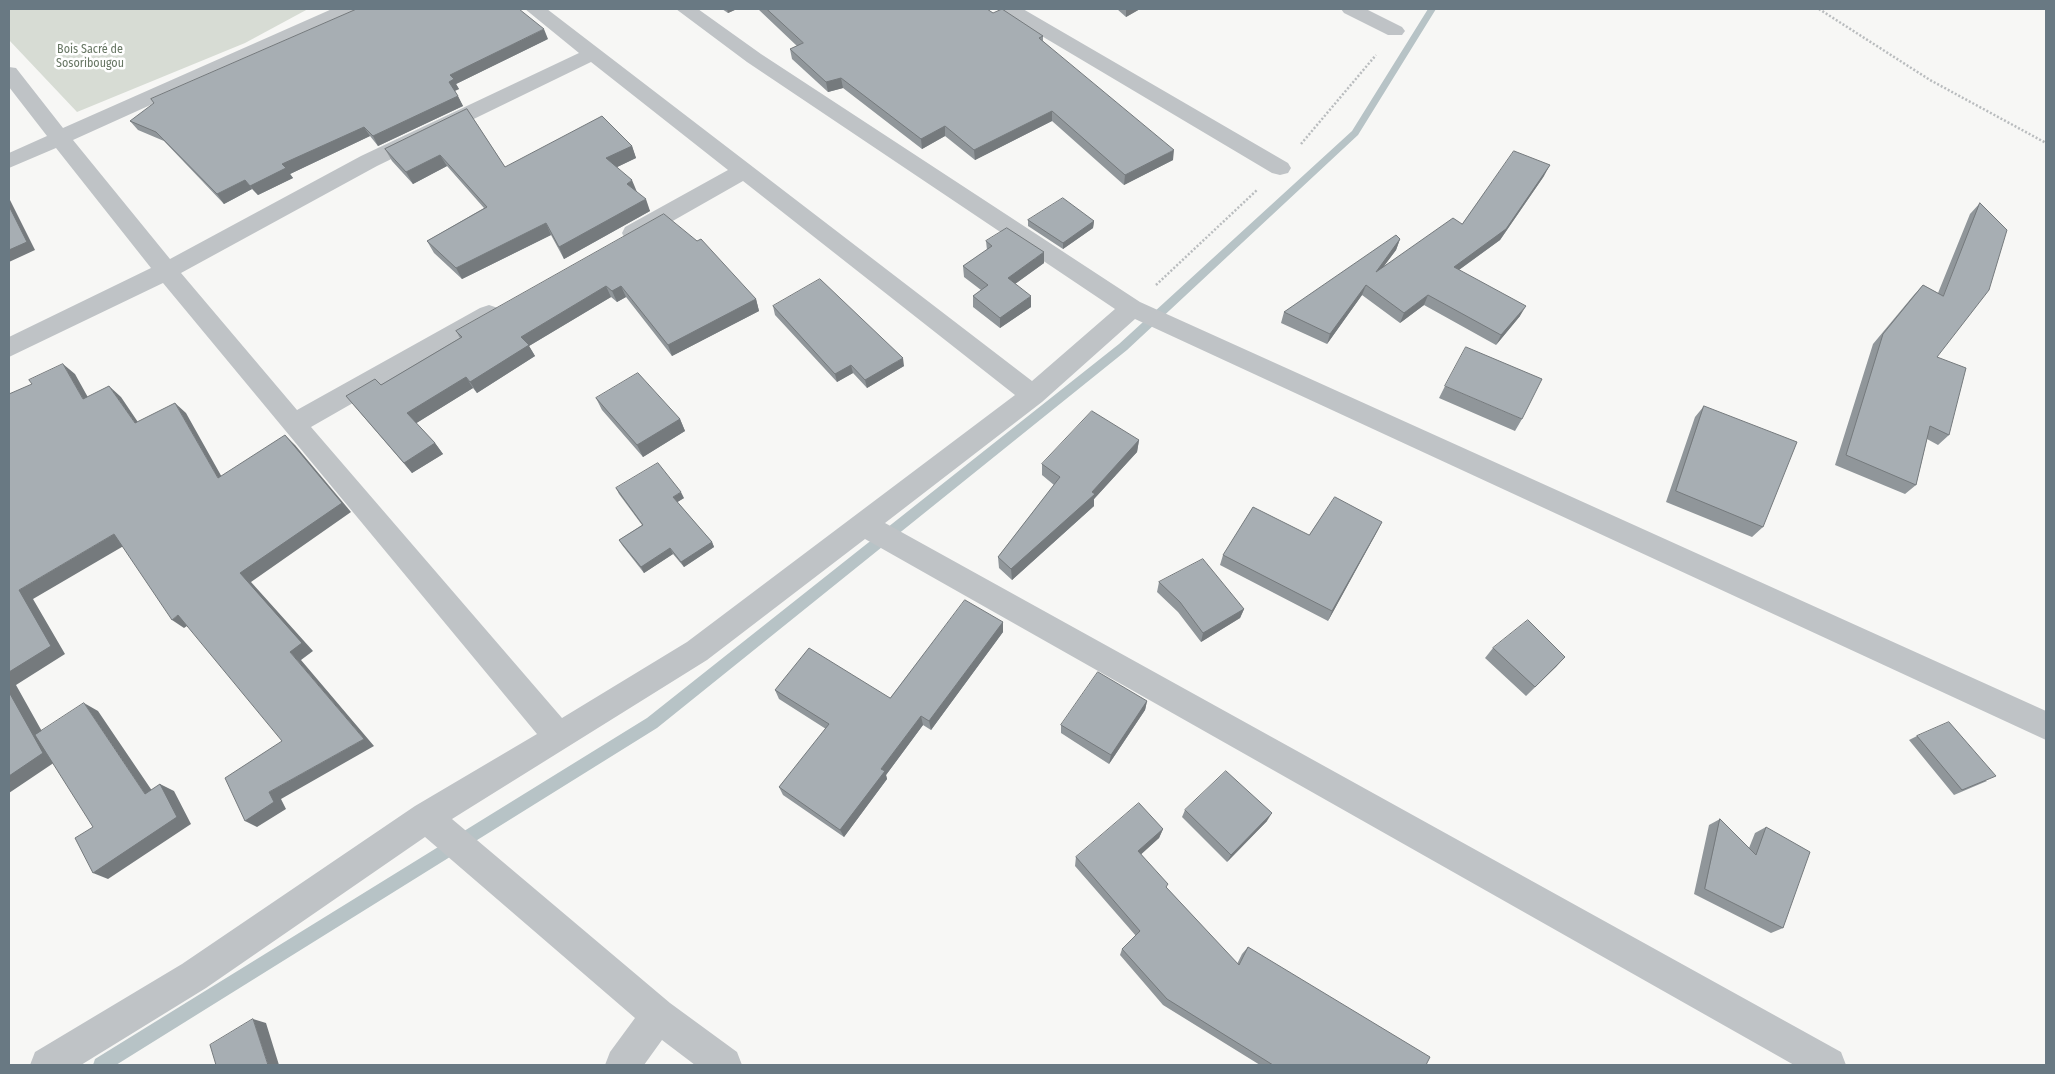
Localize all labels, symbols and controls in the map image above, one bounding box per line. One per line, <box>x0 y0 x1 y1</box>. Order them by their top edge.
park label: Bois Sacré de Sosoribougou <box>56 43 124 71</box>

